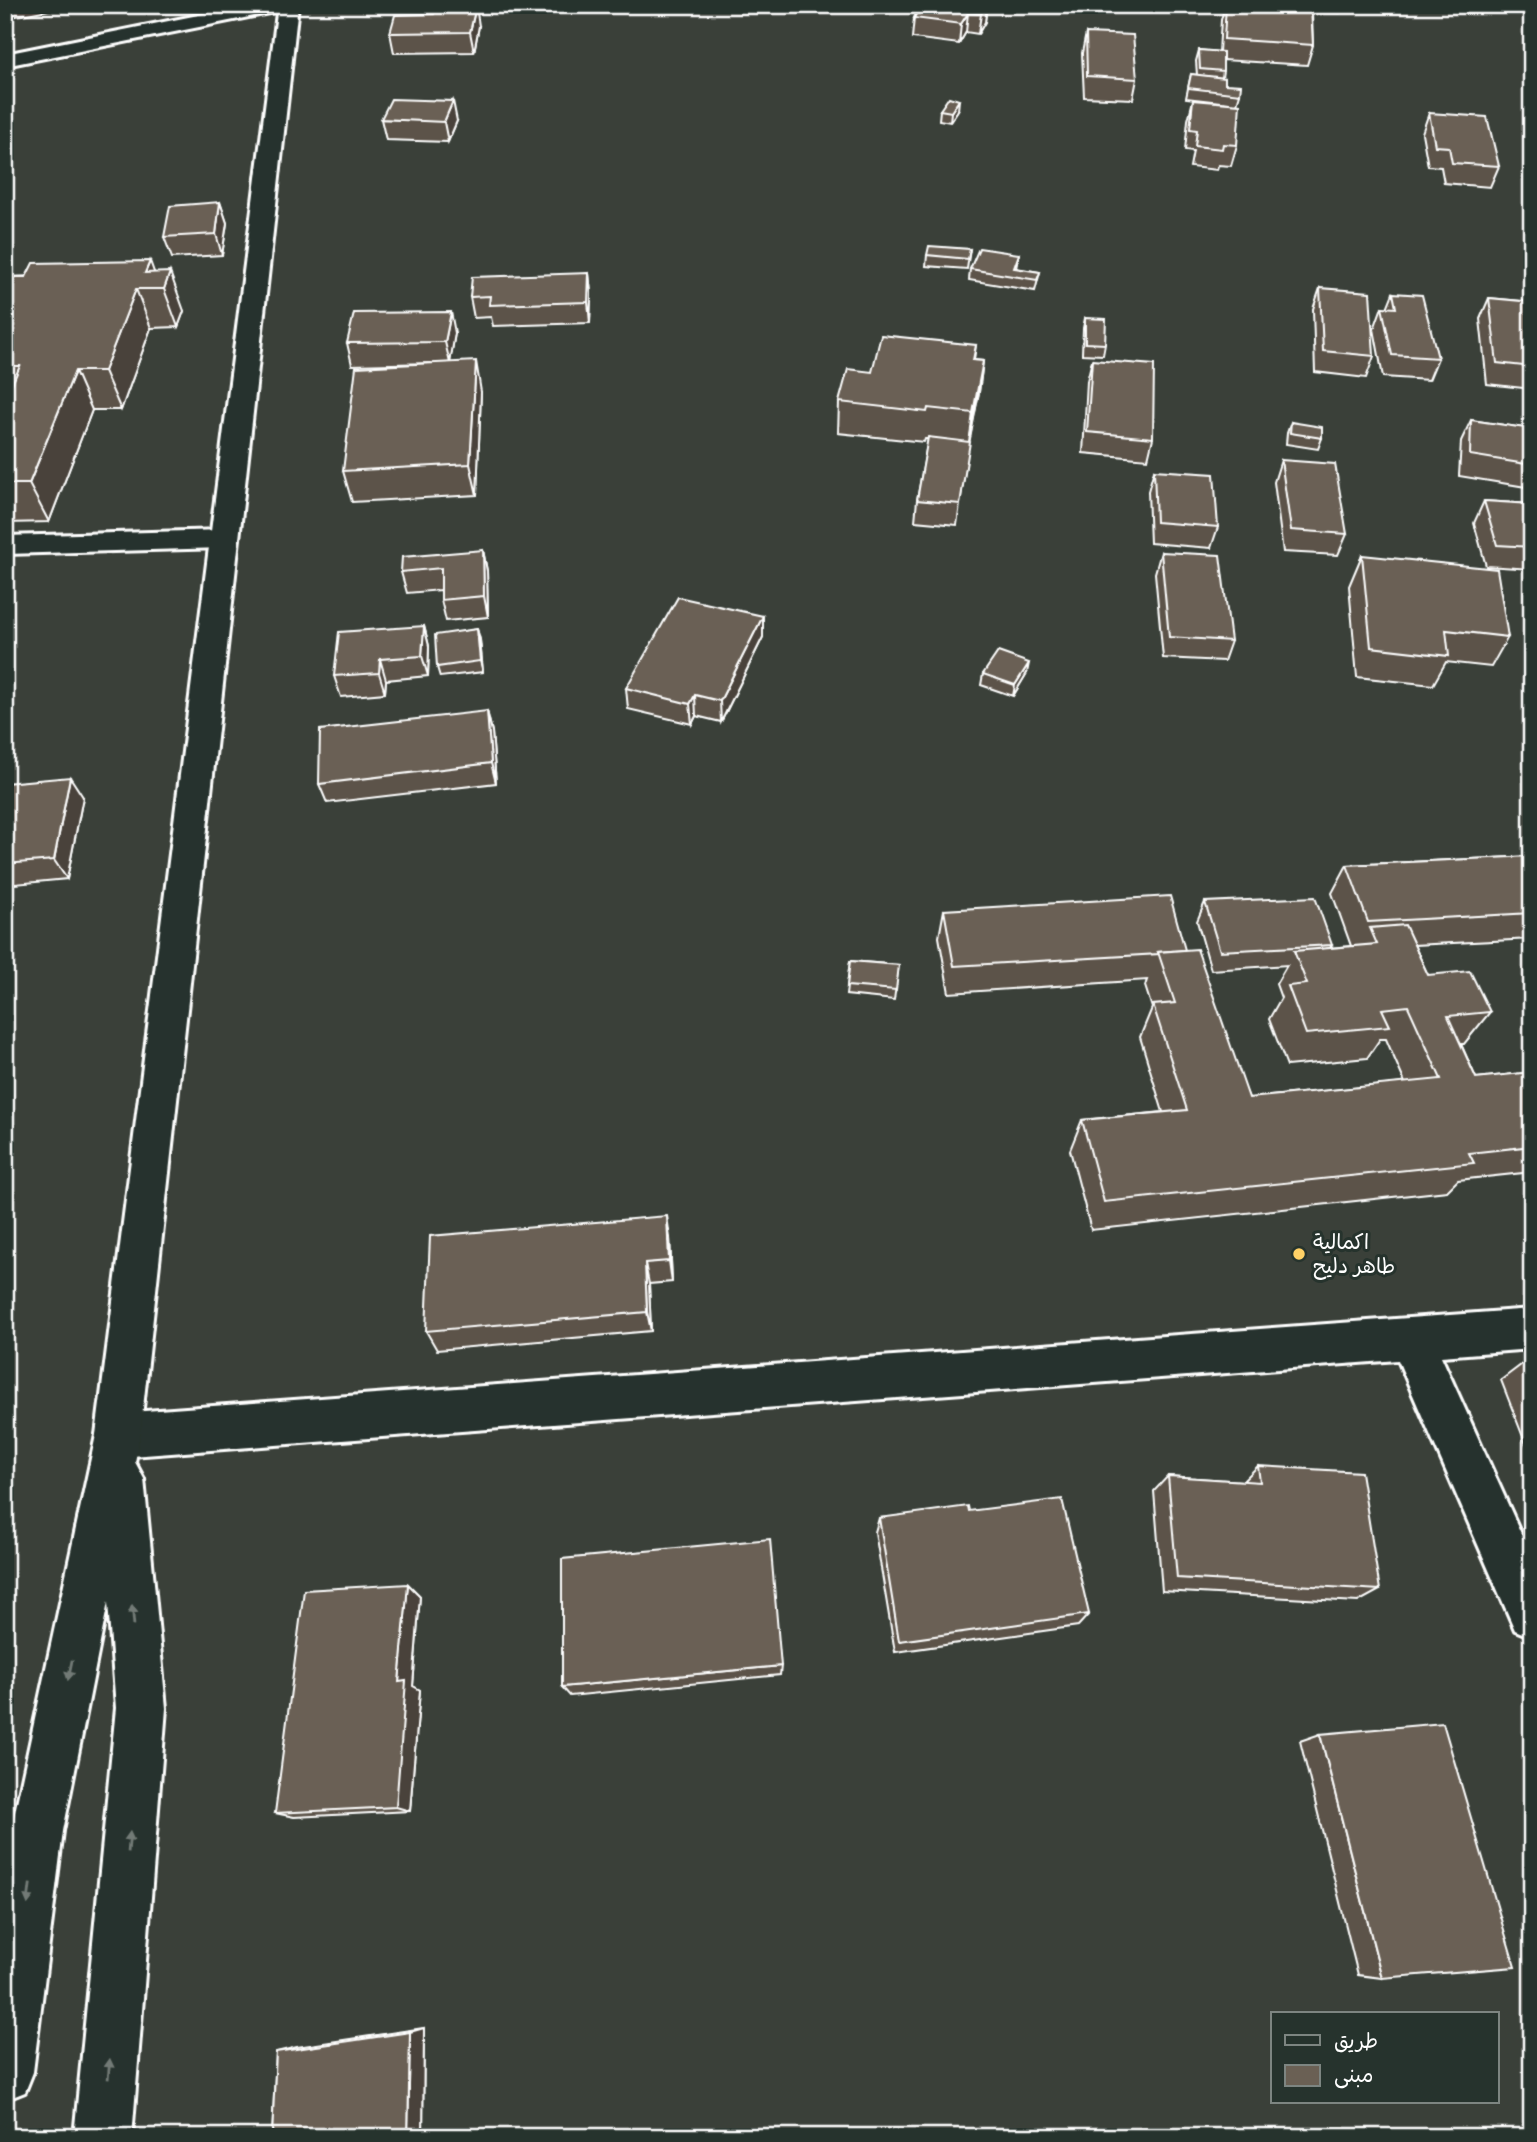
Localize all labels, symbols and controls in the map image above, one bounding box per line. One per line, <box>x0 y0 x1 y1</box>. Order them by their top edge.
place label: اكمالية طاهر دليح <box>1313 1230 1395 1280</box>
marker: اكمالية طاهر دليح <box>1291 1246 1307 1262</box>
one-way arrow <box>127 1604 138 1626</box>
one-way arrow <box>64 1659 75 1681</box>
one-way arrow <box>124 1831 135 1853</box>
one-way arrow <box>23 1883 34 1905</box>
legend <box>1271 2012 1498 2104</box>
text: طريق <box>1334 2029 1378 2054</box>
one-way arrow <box>104 2058 115 2080</box>
text: مبنى <box>1334 2063 1373 2089</box>

